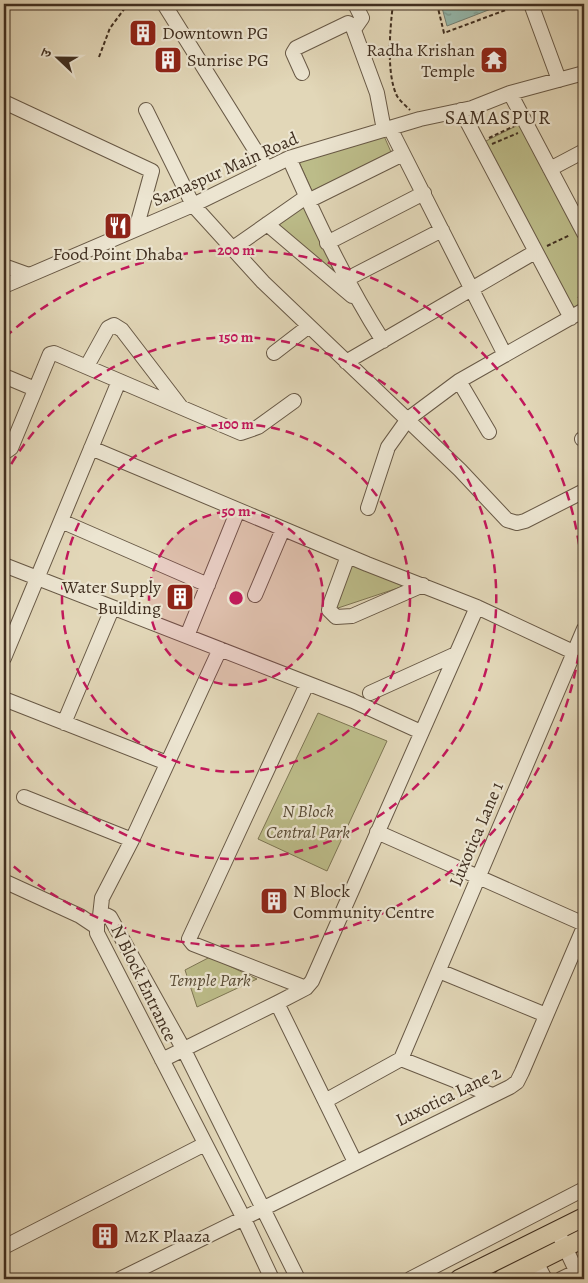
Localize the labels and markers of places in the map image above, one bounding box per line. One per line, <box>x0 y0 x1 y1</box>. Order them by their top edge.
building icon: Downtown PG <box>128 18 158 48</box>
place label: Downtown PG <box>162 21 269 45</box>
place label: Radha Krishan Temple <box>366 38 475 83</box>
building icon: Sunrise PG <box>153 45 183 75</box>
temple icon: Radha Krishan Temple <box>479 45 509 75</box>
place label: Sunrise PG <box>187 48 269 72</box>
restaurant icon: Food Point Dhaba <box>103 211 133 241</box>
place label: Food Point Dhaba <box>53 242 184 266</box>
place label: Water Supply Building <box>61 575 162 620</box>
building icon: Water Supply Building <box>165 582 195 612</box>
centre of rings <box>227 589 245 607</box>
place label: N Block Community Centre <box>293 879 435 924</box>
building icon: N Block Community Centre <box>259 886 289 916</box>
building icon: M2K Plaaza <box>90 1221 120 1251</box>
place label: M2K Plaaza <box>124 1224 211 1248</box>

